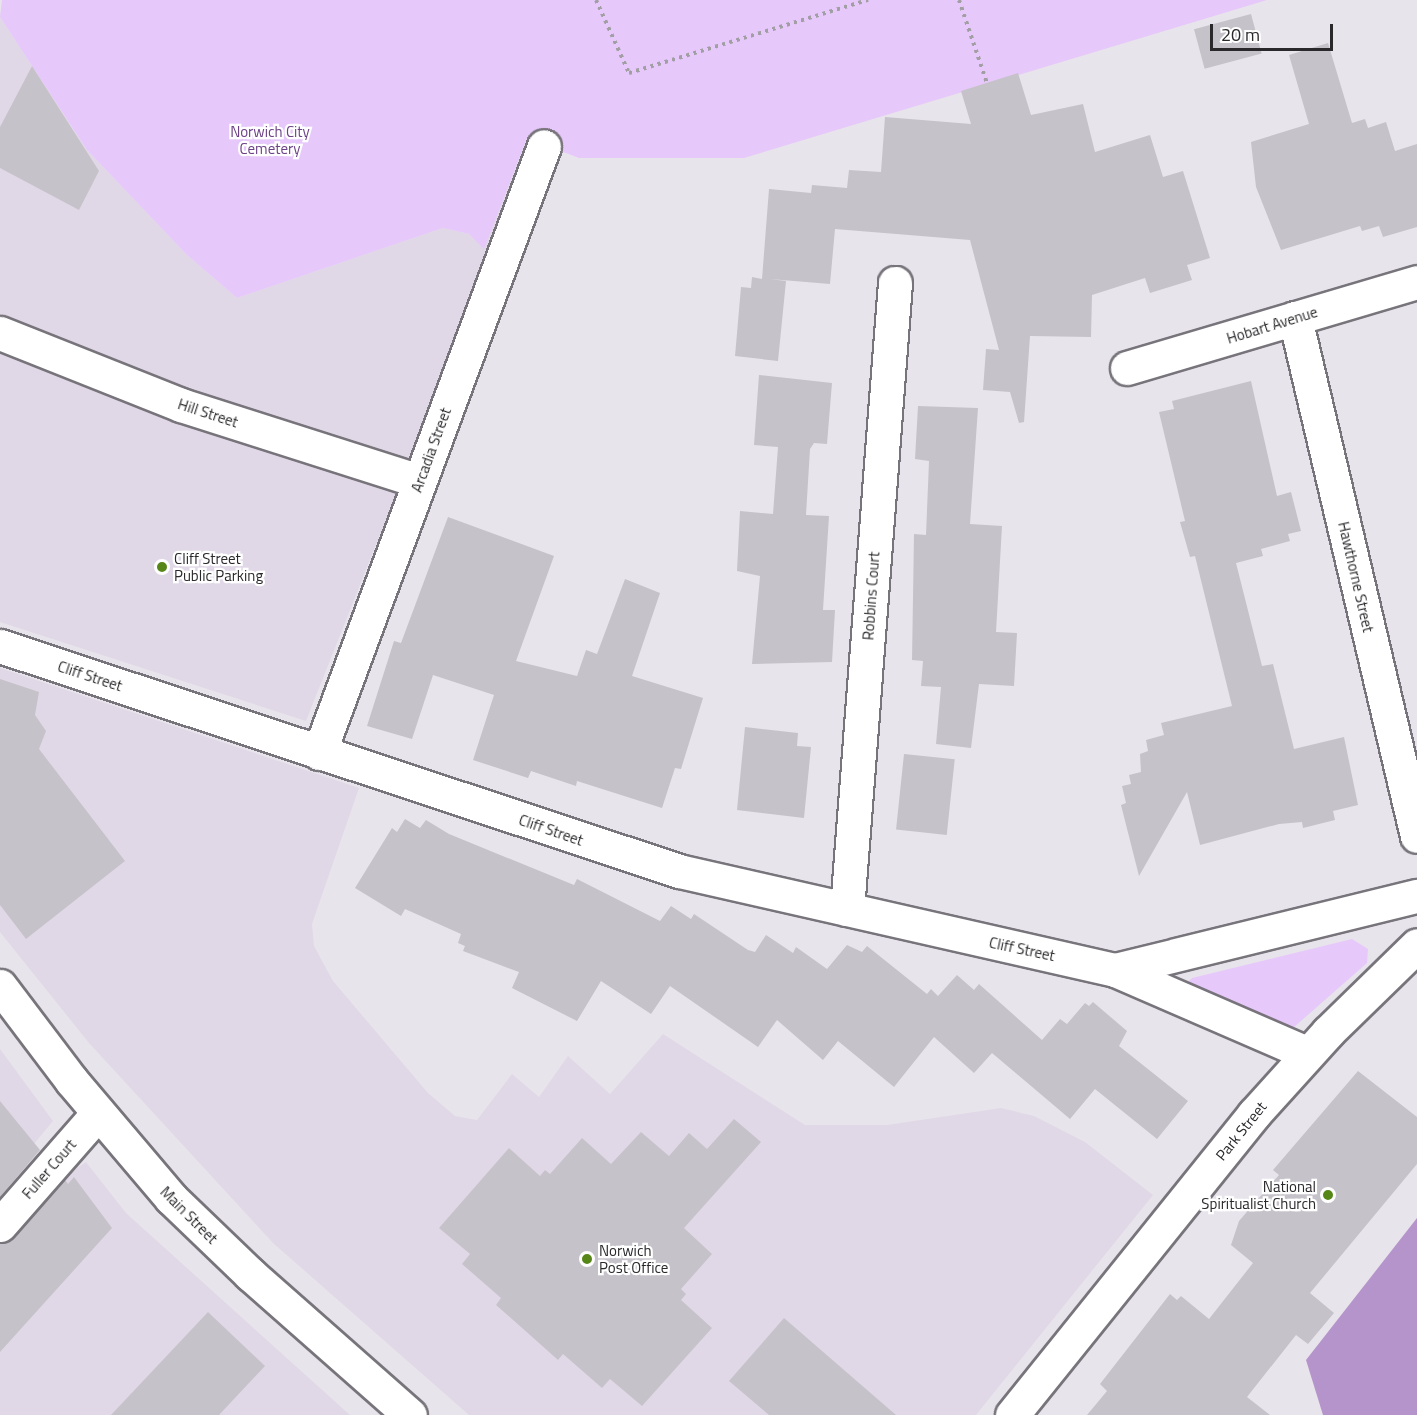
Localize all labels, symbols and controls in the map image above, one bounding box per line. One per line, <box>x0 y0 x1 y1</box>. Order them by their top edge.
scale bar <box>1213 12 1336 50</box>
text: 20 m <box>1221 21 1260 48</box>
park label: Norwich City Cemetery <box>230 122 310 157</box>
street label: Hobart Avenue <box>1224 303 1320 347</box>
street label: Hill Street <box>176 395 240 431</box>
street label: Arcadia Street <box>407 405 455 495</box>
street label: Hawthorne Street <box>1335 520 1377 634</box>
place label: Cliff Street Public Parking <box>174 549 263 584</box>
street label: Robbins Court <box>859 551 883 641</box>
marker: Cliff Street Public Parking <box>155 560 169 574</box>
street label: Cliff Street <box>55 657 125 695</box>
street label: Cliff Street <box>516 811 586 849</box>
street label: Cliff Street <box>987 933 1057 965</box>
street label: Park Street <box>1212 1098 1270 1164</box>
street label: Fuller Court <box>18 1136 80 1202</box>
place label: National Spiritualist Church <box>1201 1177 1316 1212</box>
street label: Main Street <box>157 1183 221 1247</box>
marker: National Spiritualist Church <box>1321 1188 1335 1202</box>
place label: Norwich Post Office <box>599 1241 668 1276</box>
marker: Norwich Post Office <box>580 1252 594 1266</box>

